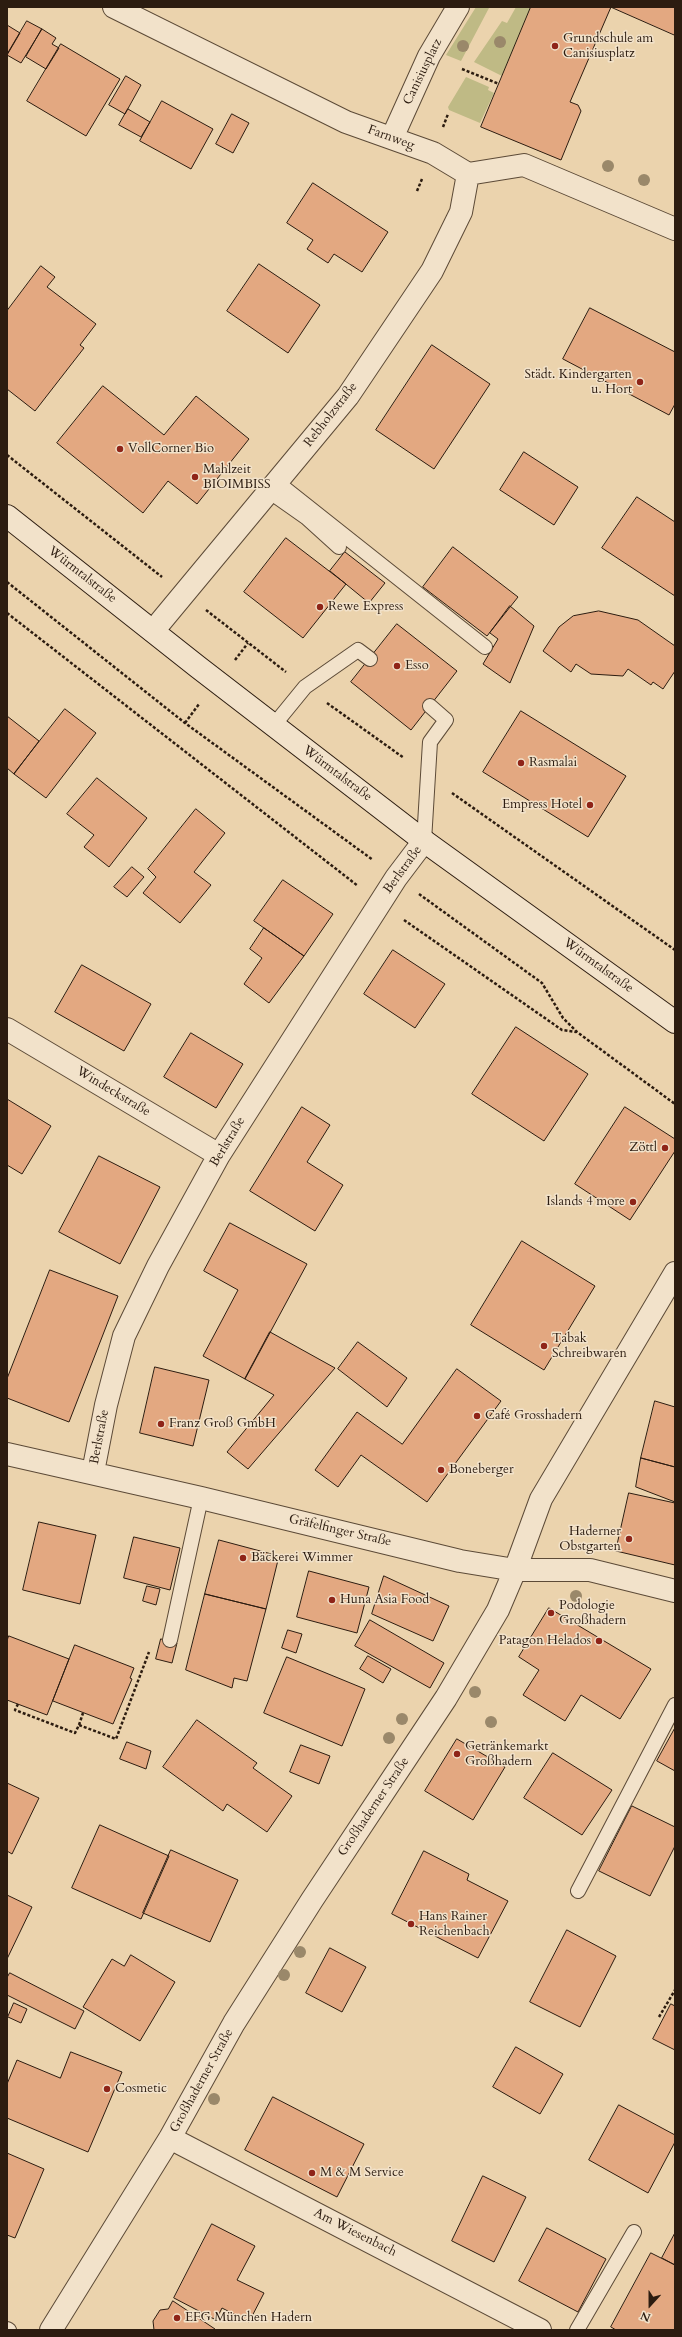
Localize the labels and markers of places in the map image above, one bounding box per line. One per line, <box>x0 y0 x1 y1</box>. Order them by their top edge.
place label: Grundschule am Canisiusplatz <box>563 31 653 62</box>
marker: Grundschule am Canisiusplatz <box>550 41 560 51</box>
place label: Städt. Kindergarten u. Hort <box>525 367 632 398</box>
marker: Städt. Kindergarten u. Hort <box>635 377 645 387</box>
place label: VollCorner Bio <box>128 441 214 457</box>
marker: VollCorner Bio <box>115 444 125 454</box>
place label: Mahlzeit BIOIMBISS <box>203 462 270 493</box>
marker: Mahlzeit BIOIMBISS <box>190 472 200 482</box>
place label: Rewe Express <box>328 599 403 615</box>
marker: Rewe Express <box>315 602 325 612</box>
place label: Esso <box>405 658 429 674</box>
marker: Esso <box>392 661 402 671</box>
place label: Rasmalai <box>529 755 577 771</box>
marker: Rasmalai <box>516 758 526 768</box>
place label: Empress Hotel <box>502 797 582 813</box>
marker: Empress Hotel <box>585 800 595 810</box>
place label: Zöttl <box>629 1140 657 1156</box>
marker: Zöttl <box>660 1143 670 1153</box>
place label: Islands 4 more <box>546 1194 625 1210</box>
marker: Islands 4 more <box>628 1197 638 1207</box>
place label: Tabak Schreibwaren <box>552 1331 627 1362</box>
marker: Tabak Schreibwaren <box>539 1341 549 1351</box>
place label: Café Grosshadern <box>485 1408 582 1424</box>
marker: Café Grosshadern <box>472 1411 482 1421</box>
place label: Franz Groß GmbH <box>169 1416 276 1432</box>
marker: Franz Groß GmbH <box>156 1419 166 1429</box>
place label: Boneberger <box>449 1462 514 1478</box>
marker: Boneberger <box>436 1465 446 1475</box>
place label: Haderner Obstgarten <box>559 1524 621 1555</box>
marker: Haderner Obstgarten <box>624 1534 634 1544</box>
place label: Bäckerei Wimmer <box>251 1550 353 1566</box>
marker: Bäckerei Wimmer <box>238 1553 248 1563</box>
place label: Huna Asia Food <box>340 1592 429 1608</box>
marker: Huna Asia Food <box>327 1595 337 1605</box>
place label: Podologie Großhadern <box>559 1598 627 1629</box>
marker: Podologie Großhadern <box>546 1608 556 1618</box>
place label: Patagon Helados <box>499 1633 591 1649</box>
marker: Patagon Helados <box>594 1636 604 1646</box>
place label: Getränkemarkt Großhadern <box>465 1739 548 1770</box>
marker: Getränkemarkt Großhadern <box>452 1749 462 1759</box>
place label: Hans Rainer Reichenbach <box>419 1909 490 1940</box>
marker: Hans Rainer Reichenbach <box>406 1919 416 1929</box>
place label: Cosmetic <box>115 2081 167 2097</box>
marker: Cosmetic <box>102 2084 112 2094</box>
place label: M & M Service <box>320 2165 404 2181</box>
marker: M & M Service <box>307 2168 317 2178</box>
place label: EFG München Hadern <box>185 2310 312 2326</box>
marker: EFG München Hadern <box>172 2313 182 2323</box>

